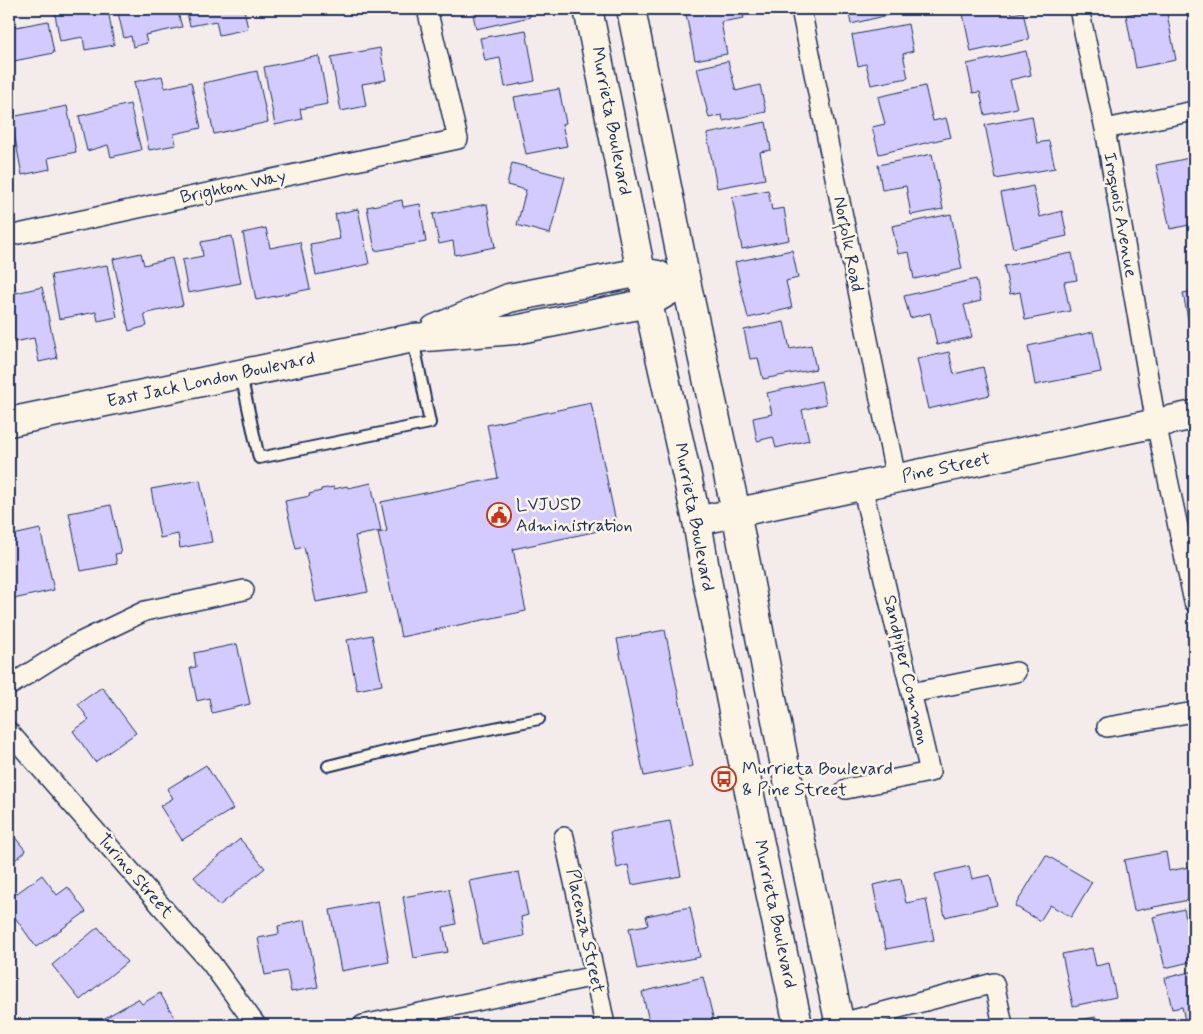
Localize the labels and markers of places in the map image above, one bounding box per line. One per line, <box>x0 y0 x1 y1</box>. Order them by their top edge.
place label: LVJUSD Administration <box>516 493 633 538</box>
public building icon: LVJUSD Administration <box>486 502 512 528</box>
place label: Murrieta Boulevard & Pine Street <box>742 757 893 802</box>
bus stop icon: Murrieta Boulevard & Pine Street <box>711 766 737 792</box>

